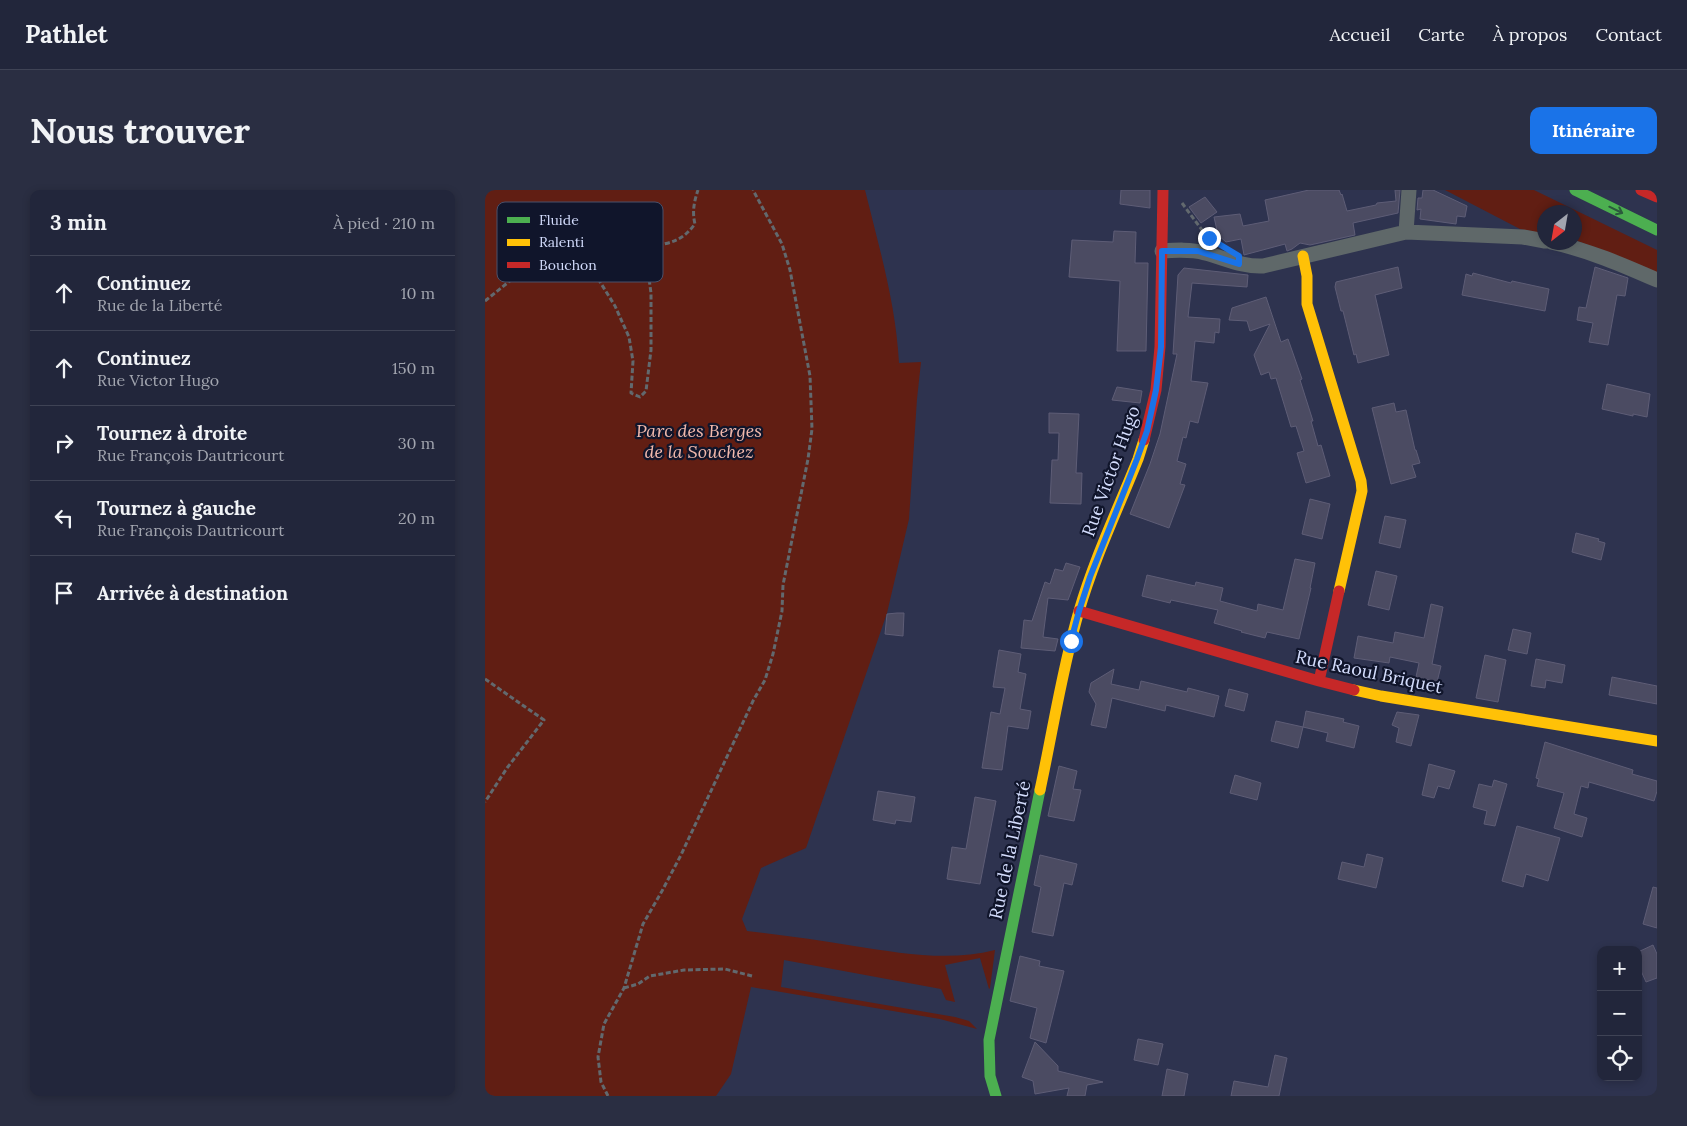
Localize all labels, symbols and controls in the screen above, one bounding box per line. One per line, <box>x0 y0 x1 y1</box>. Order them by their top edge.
text: Pathlet <box>25 19 108 50</box>
text: Accueil <box>1330 23 1390 46</box>
text: Carte <box>1418 23 1465 46</box>
text: À propos <box>1493 23 1567 46</box>
text: Contact <box>1595 23 1662 46</box>
button: Itinéraire <box>1530 107 1657 154</box>
text: Nous trouver <box>30 108 250 153</box>
legend <box>497 202 663 282</box>
north arrow <box>1537 205 1582 250</box>
one-way arrow <box>1608 206 1623 215</box>
text: 3 min <box>50 209 107 236</box>
text: Fluide <box>539 211 579 229</box>
text: À pied · 210 m <box>333 213 435 233</box>
route end <box>1198 227 1221 250</box>
text: Ralenti <box>539 233 584 251</box>
text: Bouchon <box>539 256 597 274</box>
text: Continuez <box>97 271 191 295</box>
icon: ahead <box>50 279 78 307</box>
text: 10 m <box>401 283 435 303</box>
text: Rue de la Liberté <box>97 295 222 315</box>
text: Continuez <box>97 346 191 370</box>
icon: ahead <box>50 354 78 382</box>
text: 150 m <box>392 358 435 378</box>
text: Rue Victor Hugo <box>97 370 219 390</box>
street label: Rue Victor Hugo <box>1076 402 1145 539</box>
park label: Parc des Berges de la Souchez <box>636 419 762 463</box>
text: Tournez à droite <box>97 421 247 445</box>
icon: right <box>50 429 78 457</box>
text: 30 m <box>398 433 435 453</box>
text: Rue François Dautricourt <box>97 445 285 465</box>
text: Tournez à gauche <box>97 496 256 520</box>
icon: left <box>50 504 78 532</box>
text: 20 m <box>398 508 435 528</box>
text: Rue François Dautricourt <box>97 520 285 540</box>
icon: arrive <box>50 579 78 607</box>
text: Arrivée à destination <box>97 581 288 605</box>
route start <box>1060 630 1083 653</box>
street label: Rue Raoul Briquet <box>1294 645 1445 698</box>
street label: Rue de la Liberté <box>984 778 1035 921</box>
map controls <box>1597 946 1642 1081</box>
button: + <box>1597 946 1642 991</box>
button: − <box>1597 991 1642 1036</box>
button: locate <box>1597 1036 1642 1081</box>

